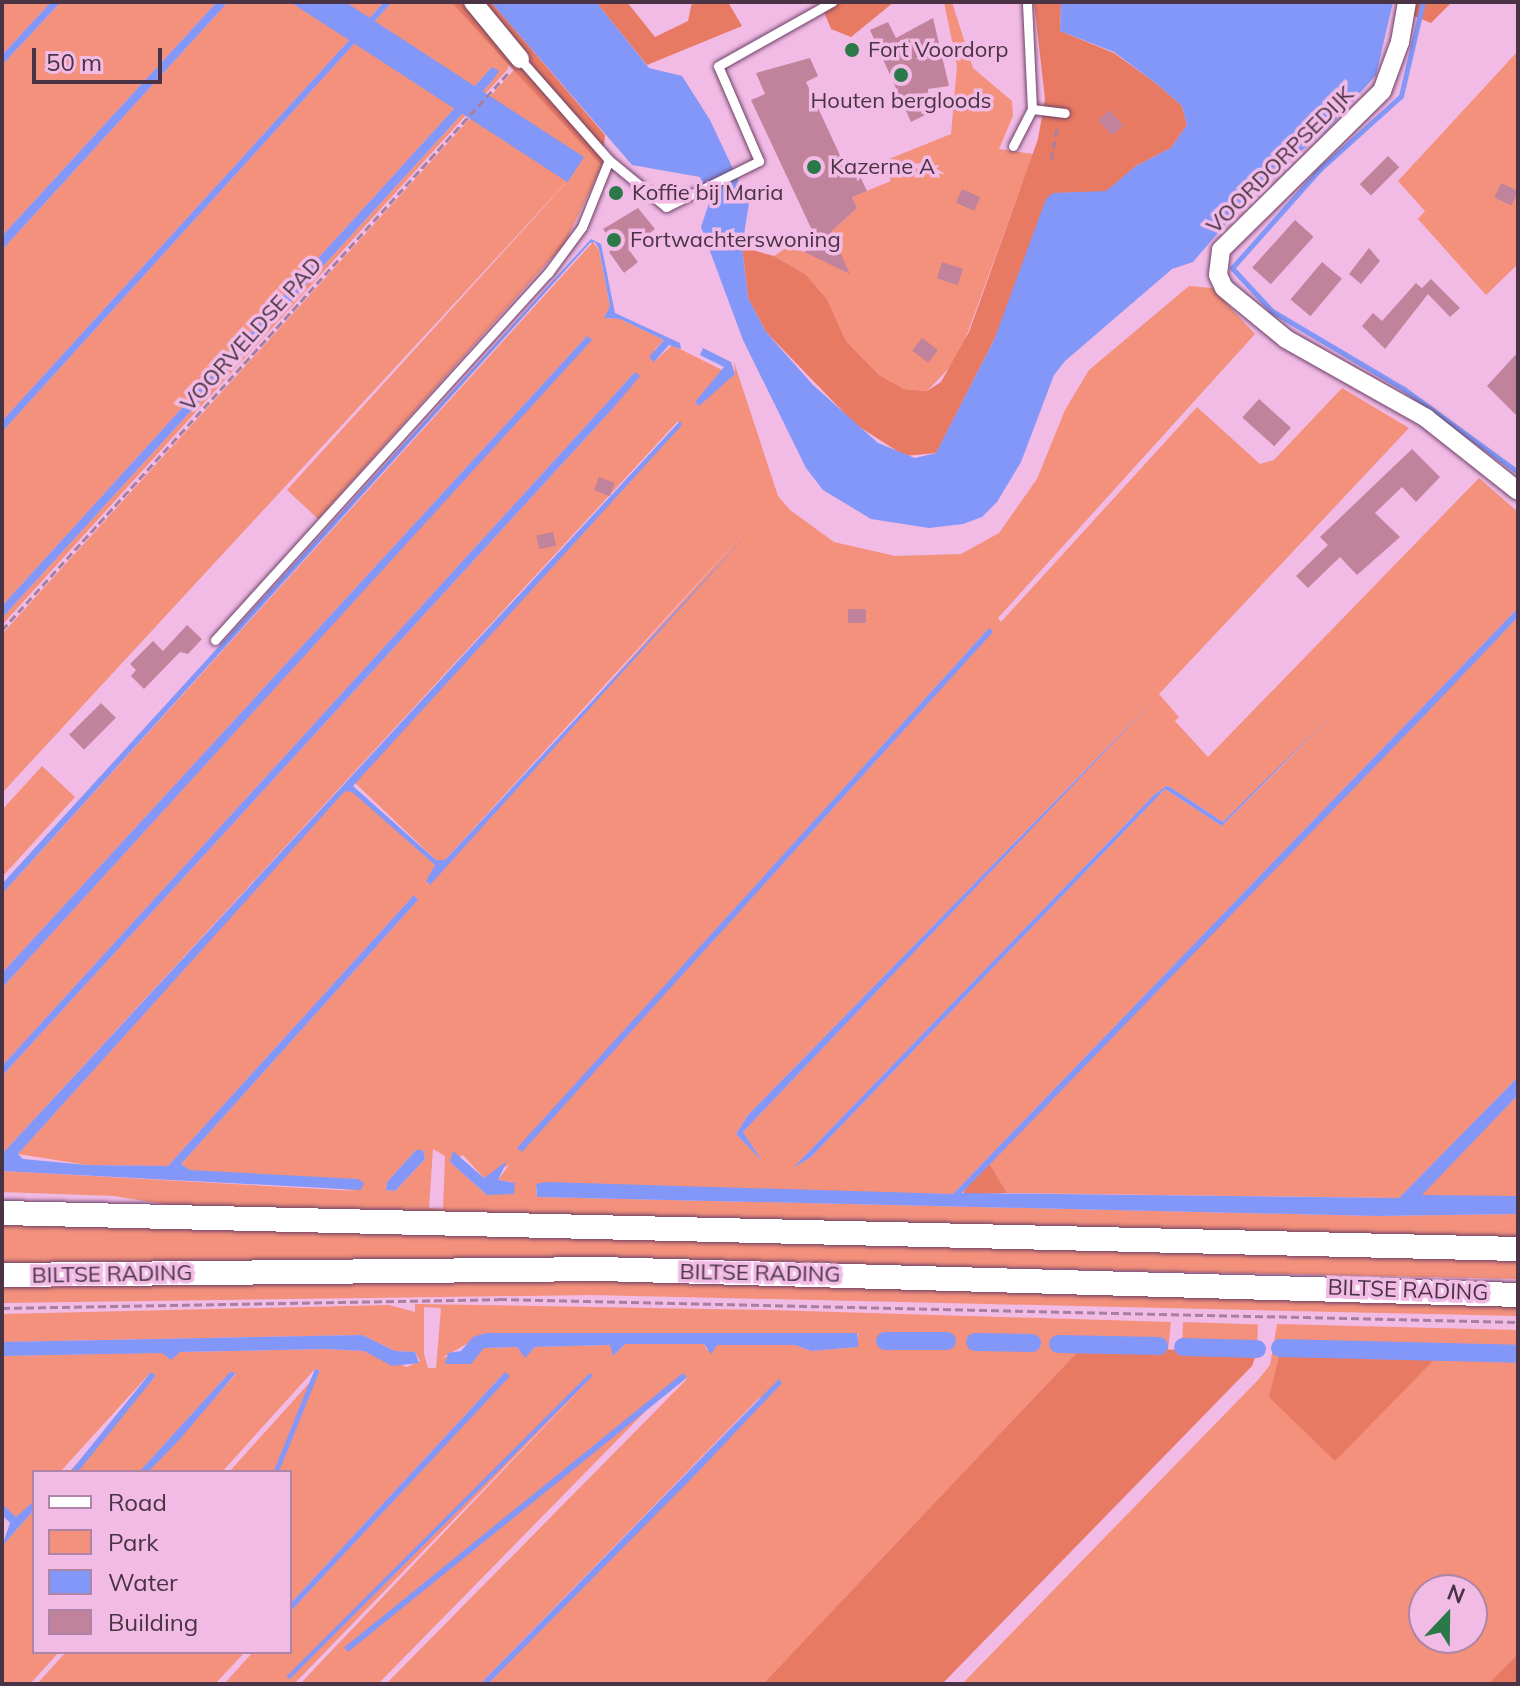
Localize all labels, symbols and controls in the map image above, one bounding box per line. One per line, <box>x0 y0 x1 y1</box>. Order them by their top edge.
scale bar <box>36 32 166 82</box>
place label: Fort Voordorp <box>868 37 1008 63</box>
marker: Fort Voordorp <box>843 41 861 59</box>
text: 50 m <box>46 47 102 77</box>
marker: Houten bergloods <box>892 66 910 84</box>
street label: VOORDORPSEDIJK <box>1201 81 1359 239</box>
place label: Houten bergloods <box>810 88 992 114</box>
place label: Kazerne A <box>830 154 935 180</box>
marker: Kazerne A <box>805 158 823 176</box>
place label: Koffie bij Maria <box>632 180 783 206</box>
marker: Koffie bij Maria <box>607 184 625 202</box>
place label: Fortwachterswoning <box>630 227 841 253</box>
marker: Fortwachterswoning <box>605 231 623 249</box>
street label: VOORVELDSE PAD <box>175 251 327 417</box>
street label: BILTSE RADING <box>679 1258 841 1288</box>
street label: BILTSE RADING <box>31 1259 193 1289</box>
street label: BILTSE RADING <box>1327 1274 1489 1306</box>
legend <box>32 1470 292 1654</box>
text: Road <box>108 1487 167 1517</box>
text: Park <box>108 1527 159 1557</box>
text: Water <box>108 1567 178 1597</box>
north arrow <box>1408 1574 1488 1654</box>
text: N <box>1443 1578 1469 1610</box>
text: Building <box>108 1607 198 1637</box>

